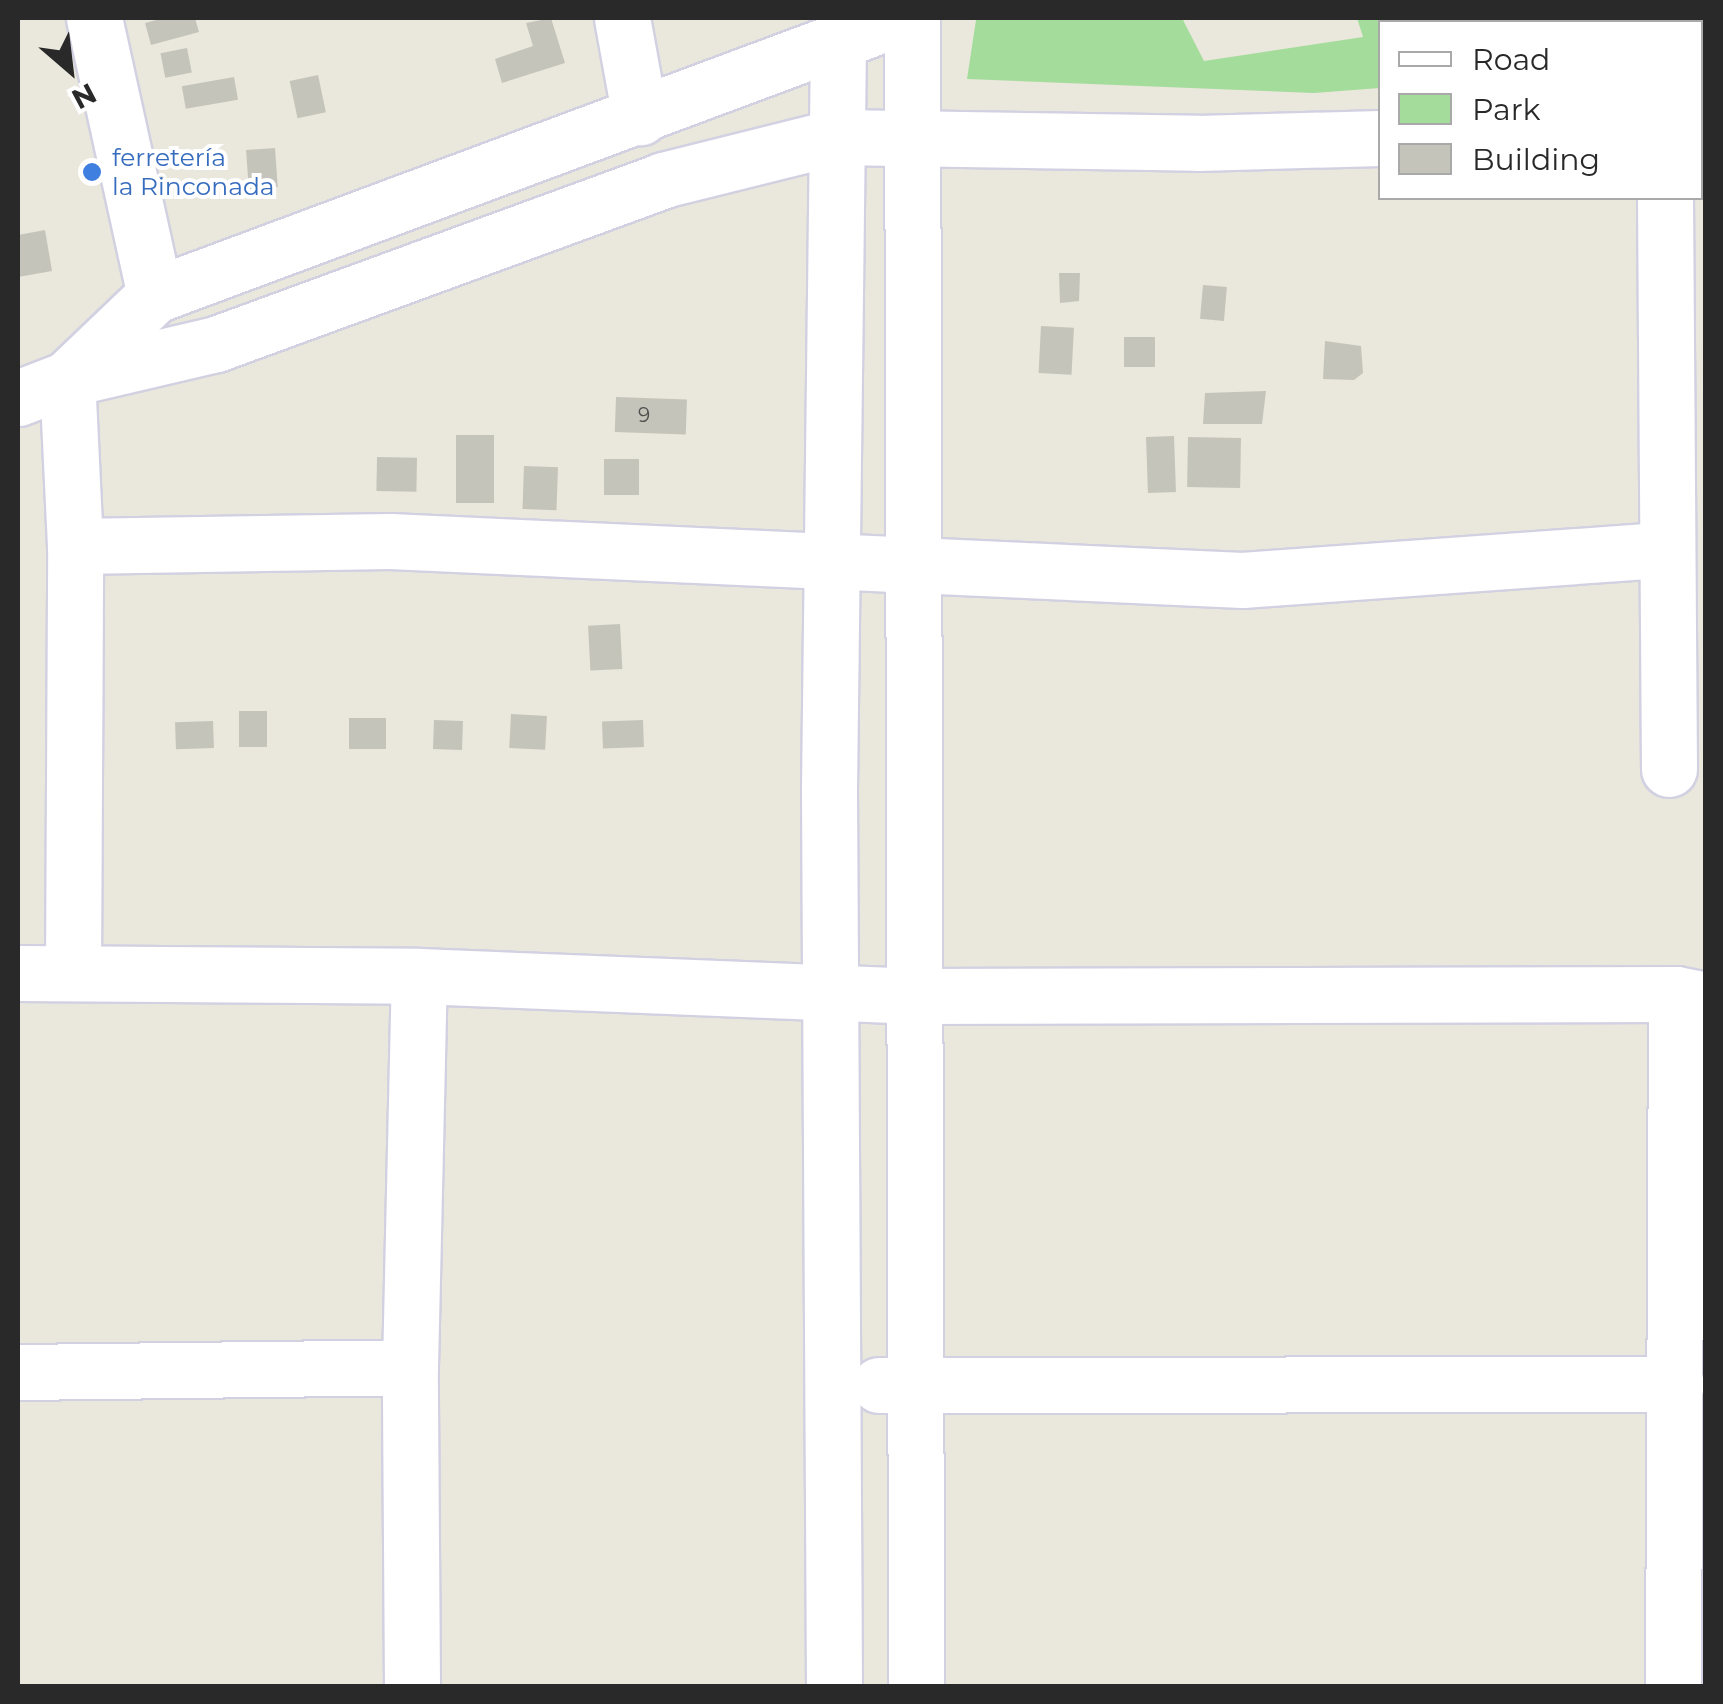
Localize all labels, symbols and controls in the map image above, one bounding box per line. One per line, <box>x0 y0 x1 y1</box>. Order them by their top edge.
north arrow <box>20 20 120 120</box>
legend <box>1378 20 1703 200</box>
text: Road <box>1472 41 1550 78</box>
text: N <box>66 76 102 117</box>
text: Park <box>1472 91 1541 128</box>
text: Building <box>1472 141 1600 178</box>
place label: ferretería la Rinconada <box>112 143 275 202</box>
marker: ferretería la Rinconada <box>81 161 103 183</box>
house number: 9 <box>638 403 650 427</box>

